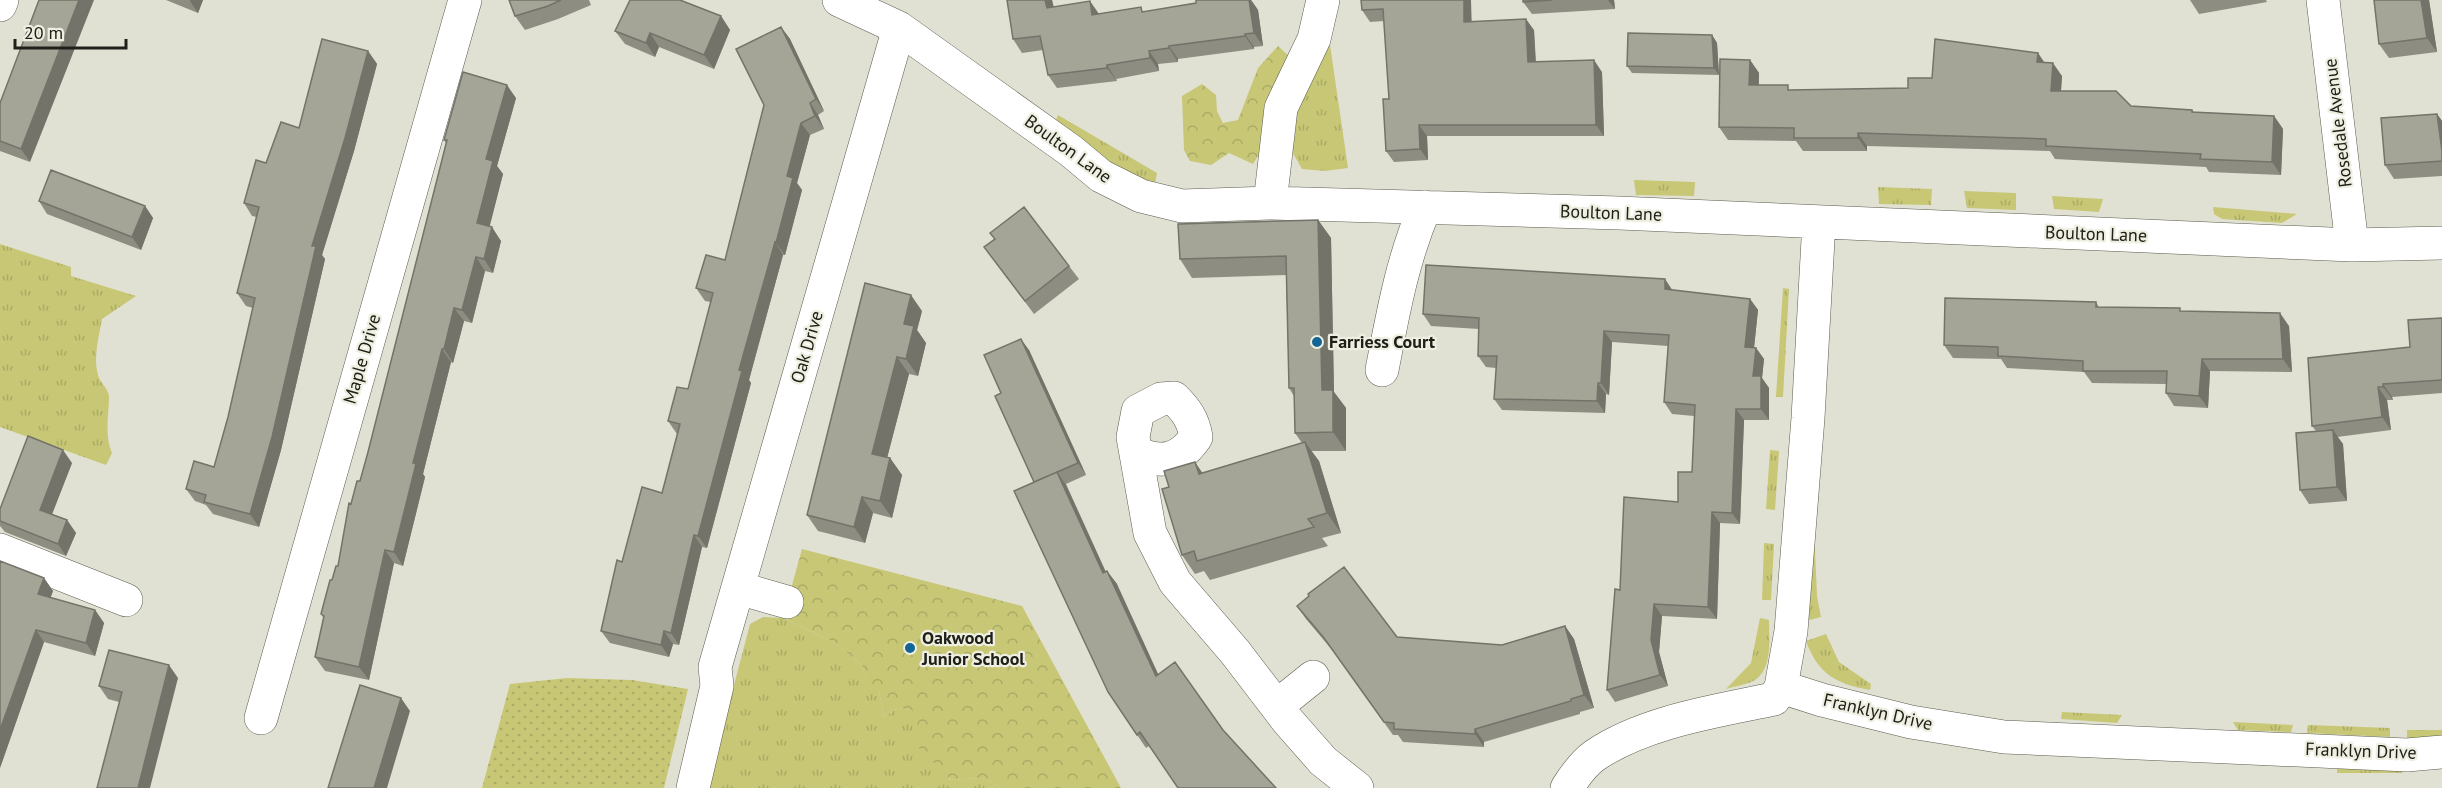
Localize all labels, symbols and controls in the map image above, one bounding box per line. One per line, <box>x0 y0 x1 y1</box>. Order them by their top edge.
scale bar <box>15 12 126 50</box>
text: 20 m <box>24 21 63 44</box>
street label: Rosedale Avenue <box>2318 57 2357 189</box>
street label: Boulton Lane <box>1020 109 1116 188</box>
street label: Boulton Lane <box>1560 199 1662 226</box>
street label: Boulton Lane <box>2045 220 2147 247</box>
street label: Oak Drive <box>785 308 828 386</box>
street label: Maple Drive <box>338 311 385 406</box>
place label: Farriess Court <box>1329 330 1436 353</box>
marker: Farriess Court <box>1310 335 1324 349</box>
place label: Oakwood Junior School <box>921 626 1025 670</box>
marker: Oakwood Junior School <box>903 641 917 655</box>
street label: Franklyn Drive <box>1821 688 1935 735</box>
street label: Franklyn Drive <box>2305 737 2417 764</box>

